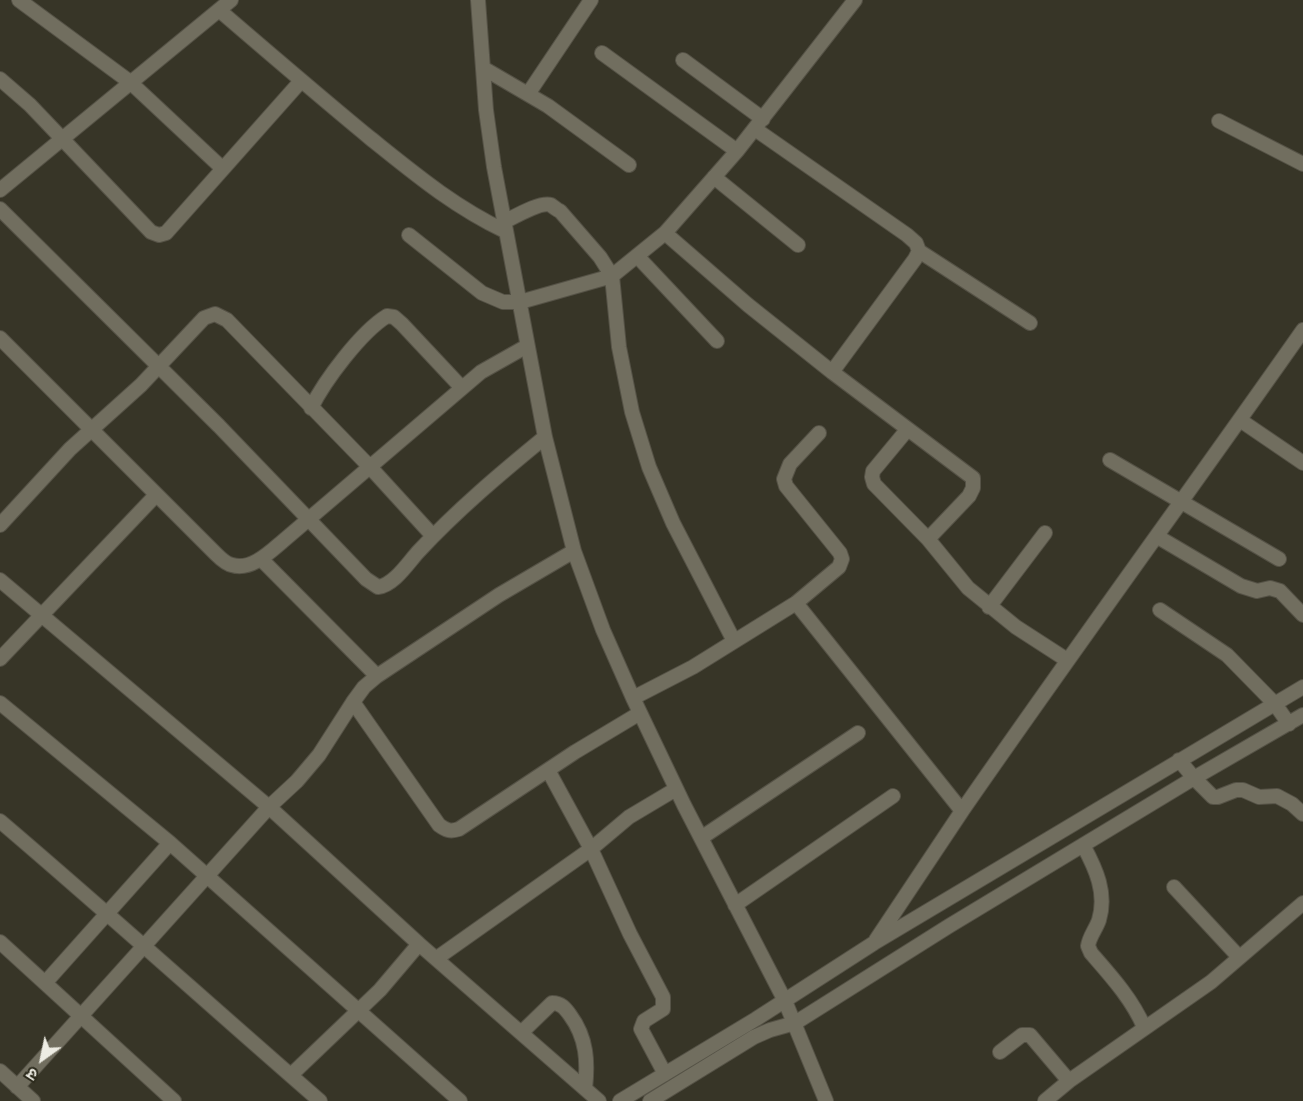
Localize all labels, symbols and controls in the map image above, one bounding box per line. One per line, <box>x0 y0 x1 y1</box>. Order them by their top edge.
north arrow <box>12 1029 72 1089</box>
text: उ <box>23 1064 41 1085</box>

